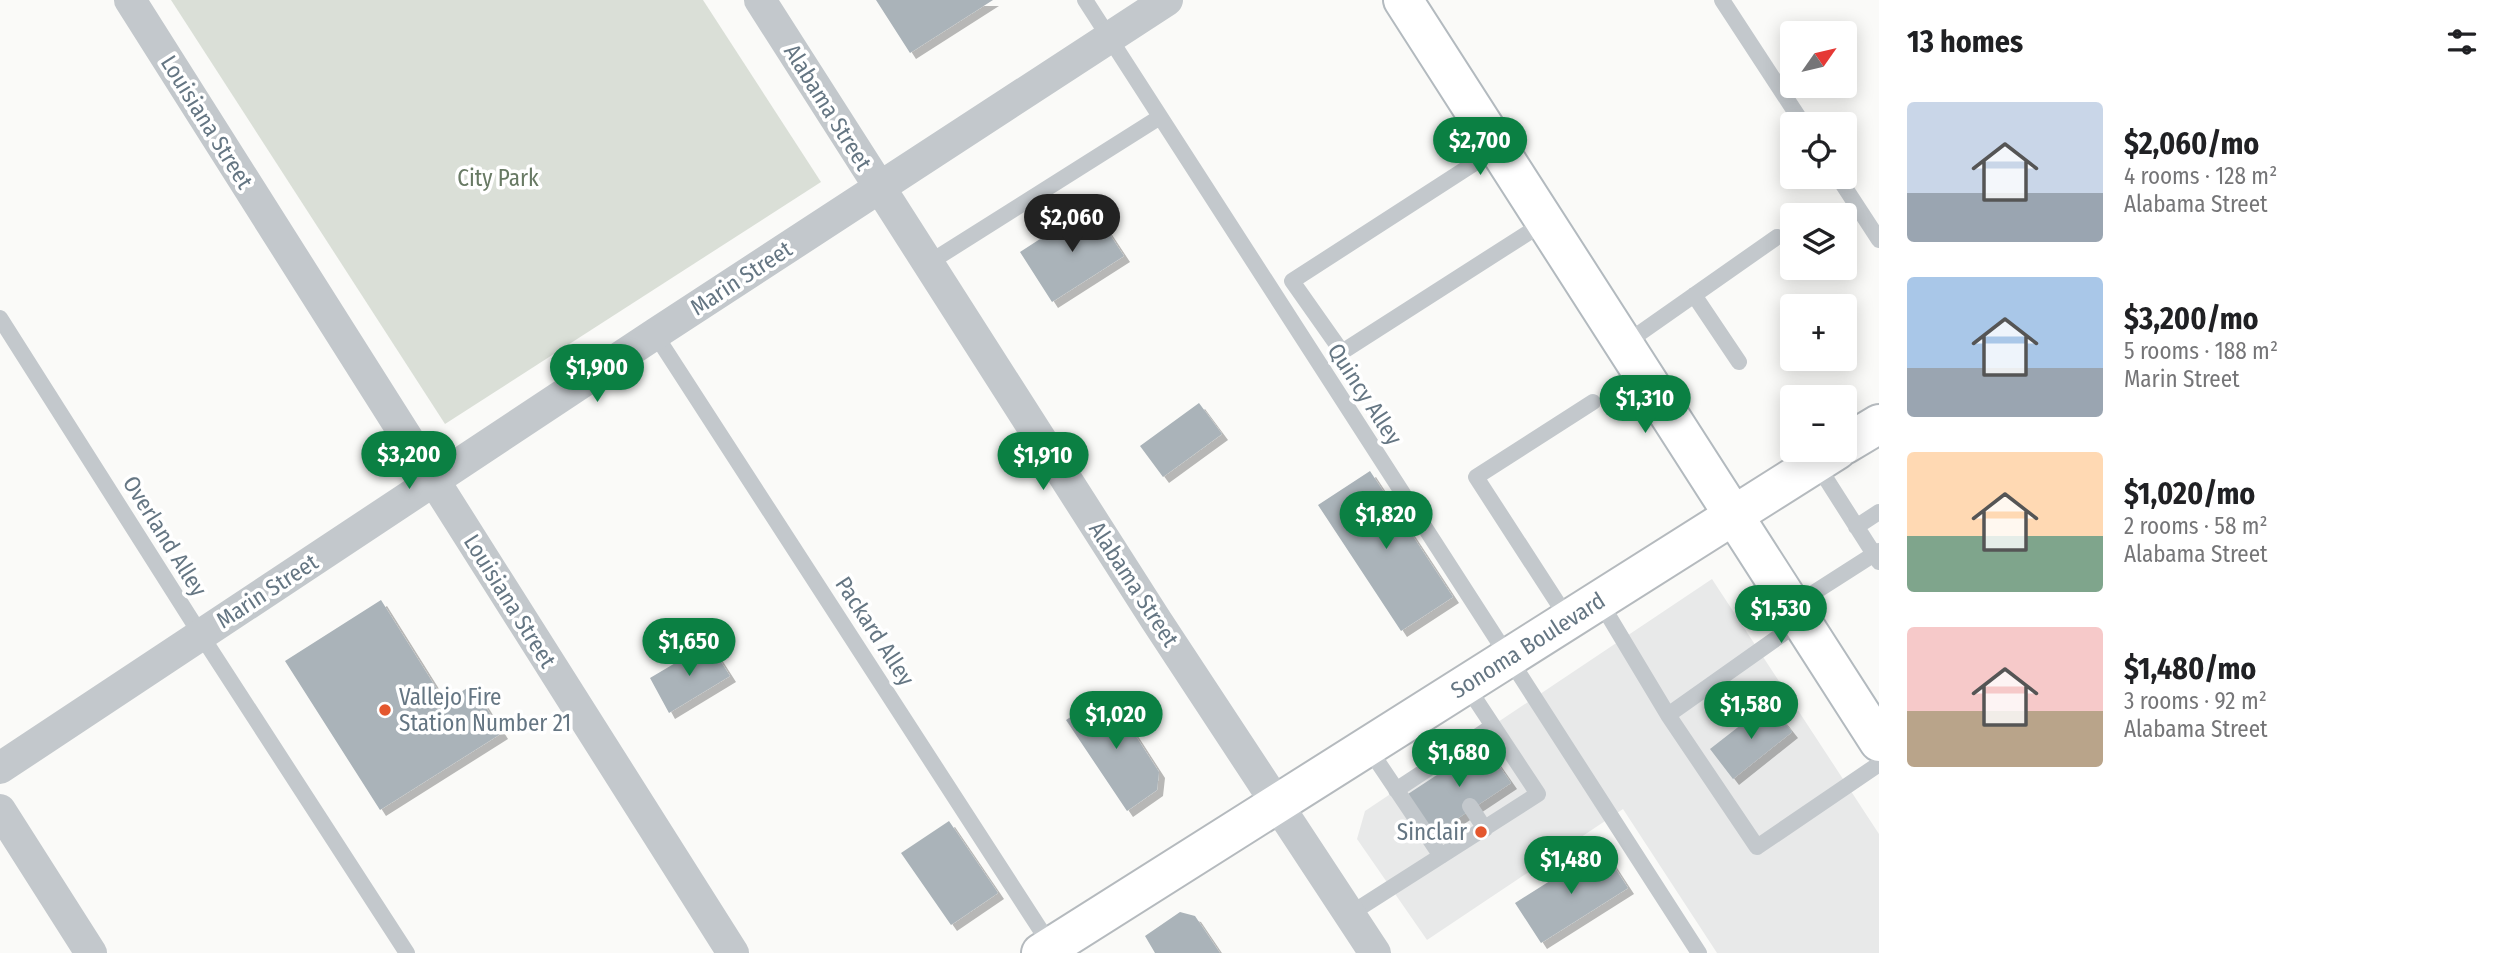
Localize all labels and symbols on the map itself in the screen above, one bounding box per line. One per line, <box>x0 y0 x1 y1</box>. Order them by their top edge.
north arrow <box>1780 21 1857 98</box>
street label: Alabama Street <box>778 39 878 176</box>
street label: Louisiana Street <box>155 50 259 194</box>
pin: $2,700 <box>1423 118 1537 177</box>
park label: City Park <box>457 164 539 192</box>
pin: $2,060 <box>1015 194 1129 254</box>
street label: Marin Street <box>685 235 797 321</box>
street label: Quincy Alley <box>1322 338 1409 451</box>
pin: $1,900 <box>540 344 654 404</box>
pin: $1,310 <box>1588 376 1702 435</box>
pin: $3,200 <box>352 432 466 491</box>
pin: $1,910 <box>986 433 1100 492</box>
street label: Overland Alley <box>117 471 213 602</box>
pin: $1,820 <box>1329 491 1443 551</box>
street label: Alabama Street <box>1083 516 1185 652</box>
street label: Louisiana Street <box>458 529 562 673</box>
street label: Marin Street <box>211 548 323 634</box>
street label: Packard Alley <box>829 571 921 691</box>
street label: Sonoma Boulevard <box>1446 586 1610 704</box>
pin: $1,530 <box>1724 586 1838 645</box>
pin: $1,650 <box>632 618 746 678</box>
pin: $1,580 <box>1694 682 1808 741</box>
place label: Vallejo Fire Station Number 21 <box>399 683 571 737</box>
pin: $1,020 <box>1059 692 1173 751</box>
marker: Vallejo Fire Station Number 21 <box>377 702 393 718</box>
pin: $1,680 <box>1402 730 1516 789</box>
place label: Sinclair <box>1397 818 1467 846</box>
marker: Sinclair <box>1473 824 1489 840</box>
pin: $1,480 <box>1514 836 1628 896</box>

